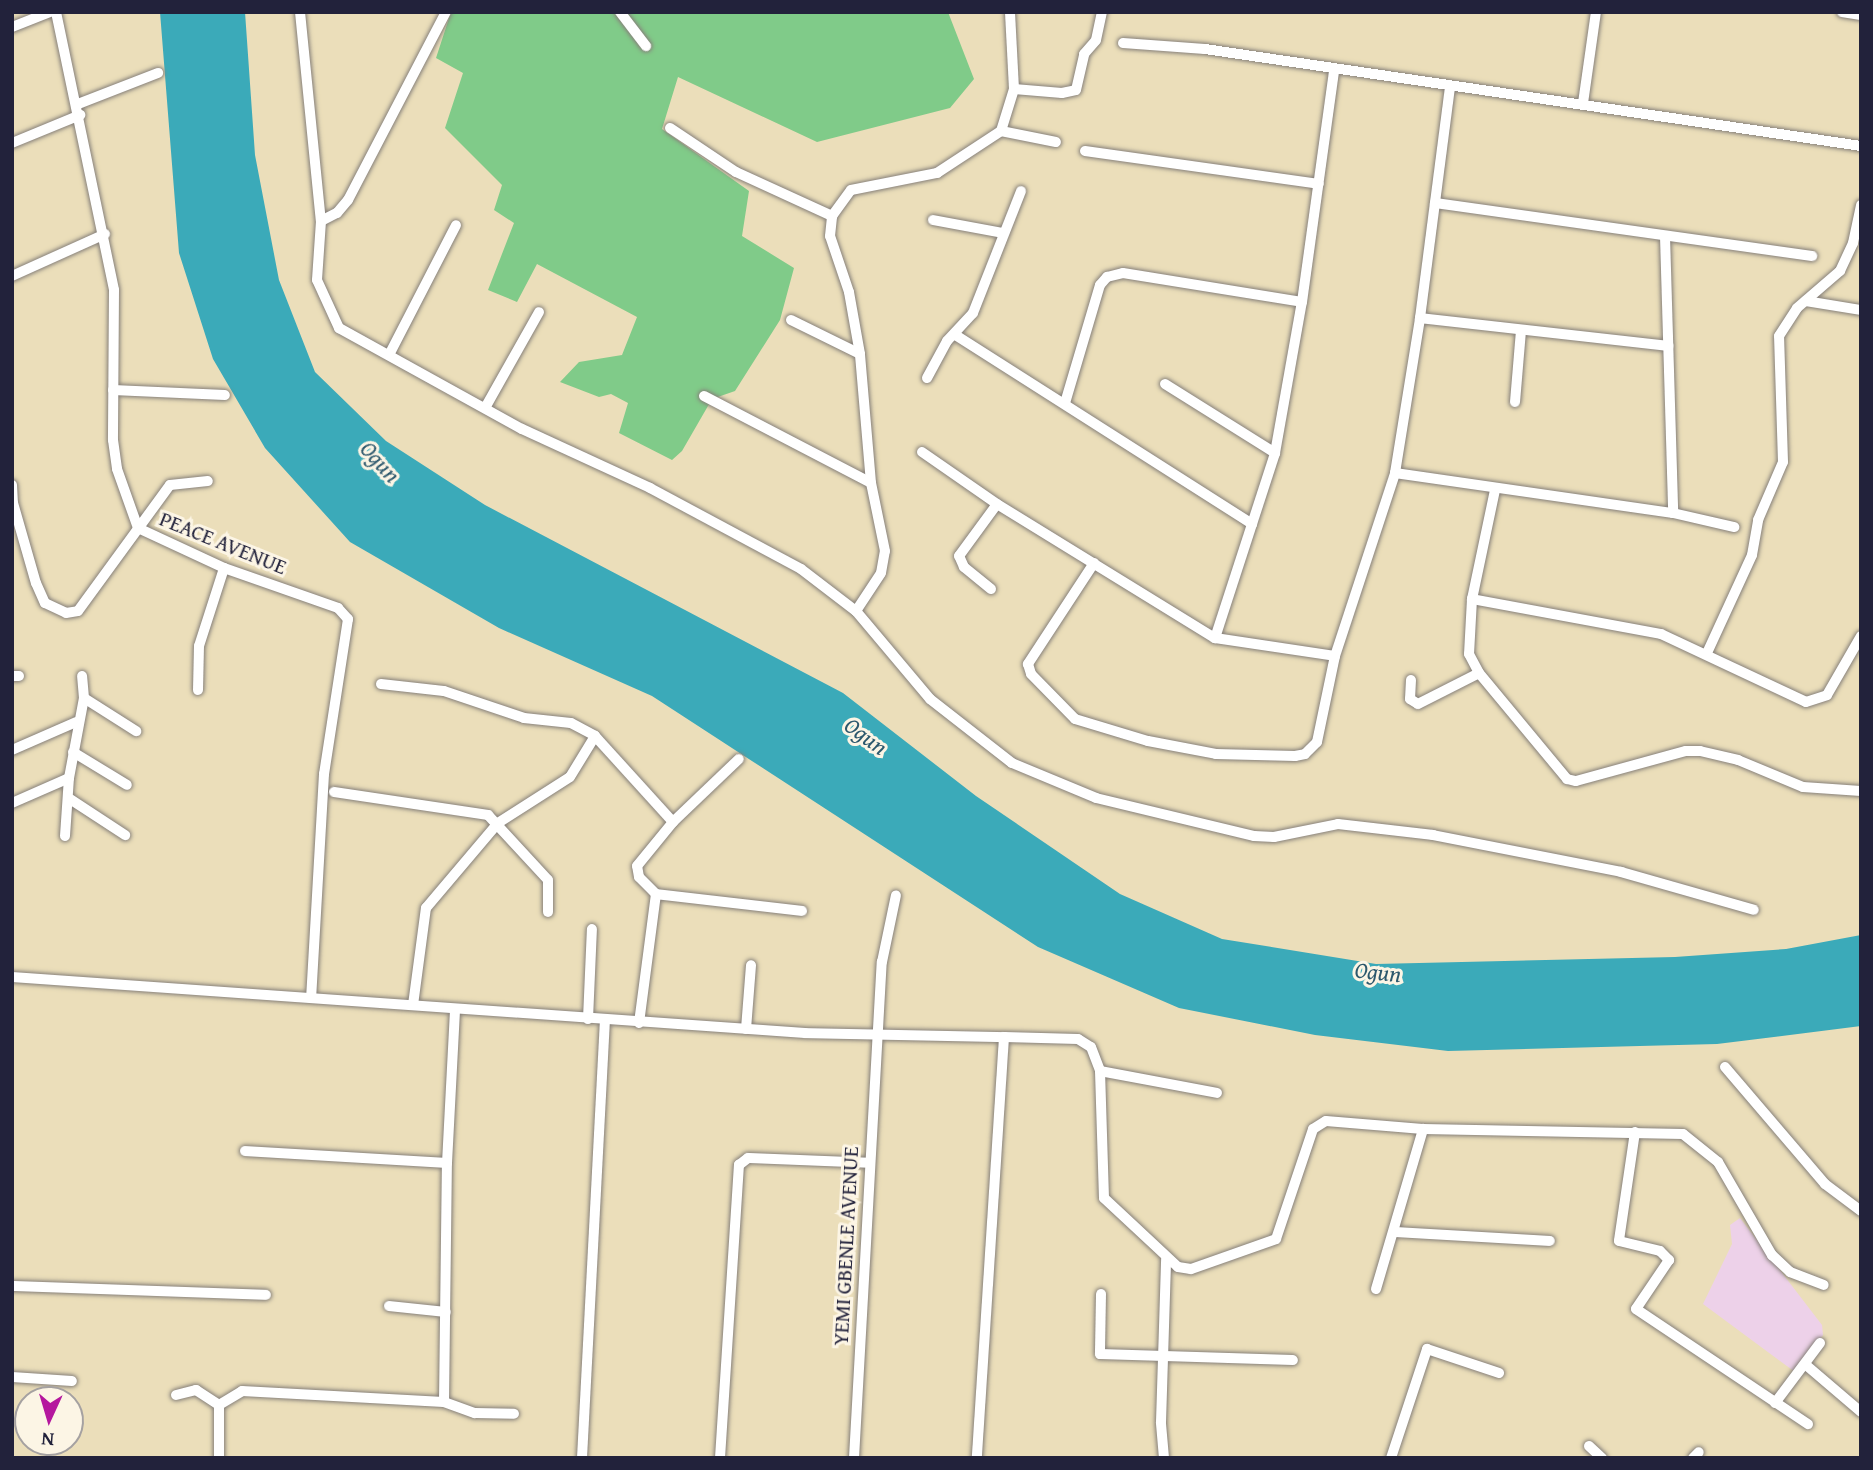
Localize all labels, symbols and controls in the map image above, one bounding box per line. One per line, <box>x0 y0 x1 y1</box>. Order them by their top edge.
water label: Ogun <box>354 435 406 489</box>
street label: PEACE AVENUE <box>156 506 290 580</box>
water label: Ogun <box>839 711 893 761</box>
water label: Ogun <box>1353 956 1403 988</box>
street label: YEMI GBENLE AVENUE <box>828 1146 864 1346</box>
north arrow <box>14 1386 84 1456</box>
text: N <box>40 1426 55 1454</box>

